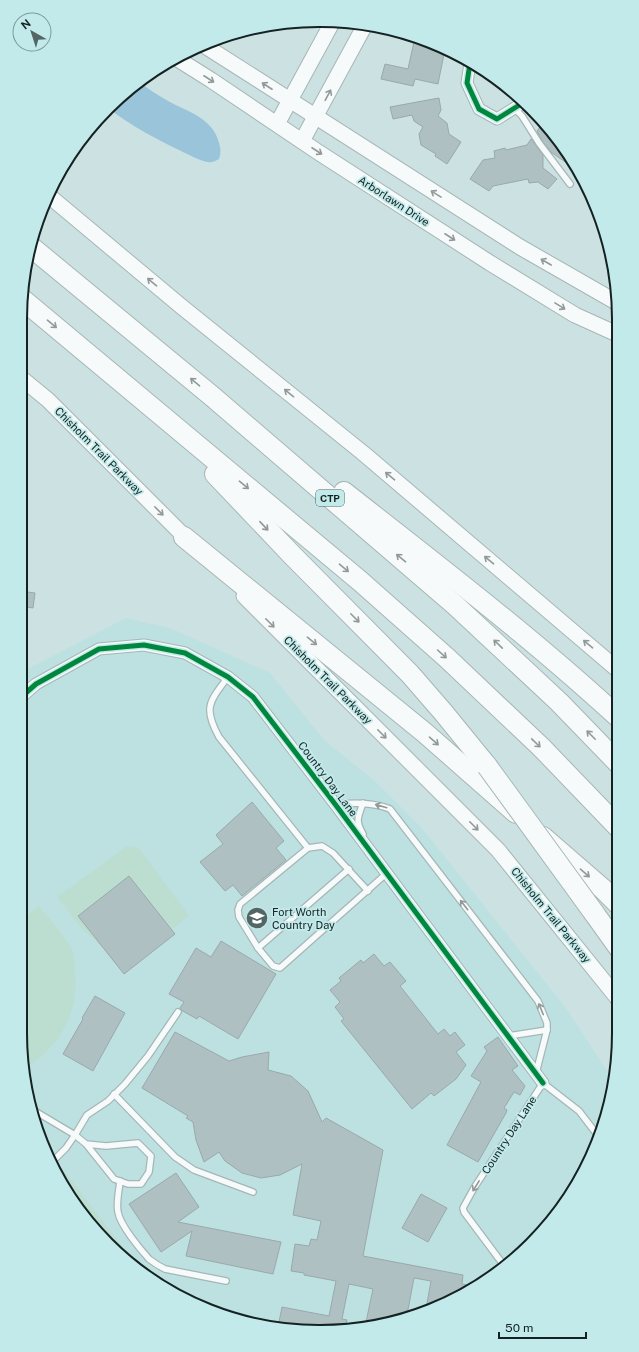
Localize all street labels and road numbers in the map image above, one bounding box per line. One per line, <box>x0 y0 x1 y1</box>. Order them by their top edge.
street label: Arborlawn Drive <box>356 174 432 228</box>
street label: Chisholm Trail Parkway <box>53 405 145 497</box>
road number: CTP <box>316 490 344 506</box>
street label: Chisholm Trail Parkway <box>282 634 374 726</box>
street label: Country Day Lane <box>296 739 360 819</box>
street label: Chisholm Trail Parkway <box>509 865 593 965</box>
street label: Country Day Lane <box>479 1094 539 1176</box>

